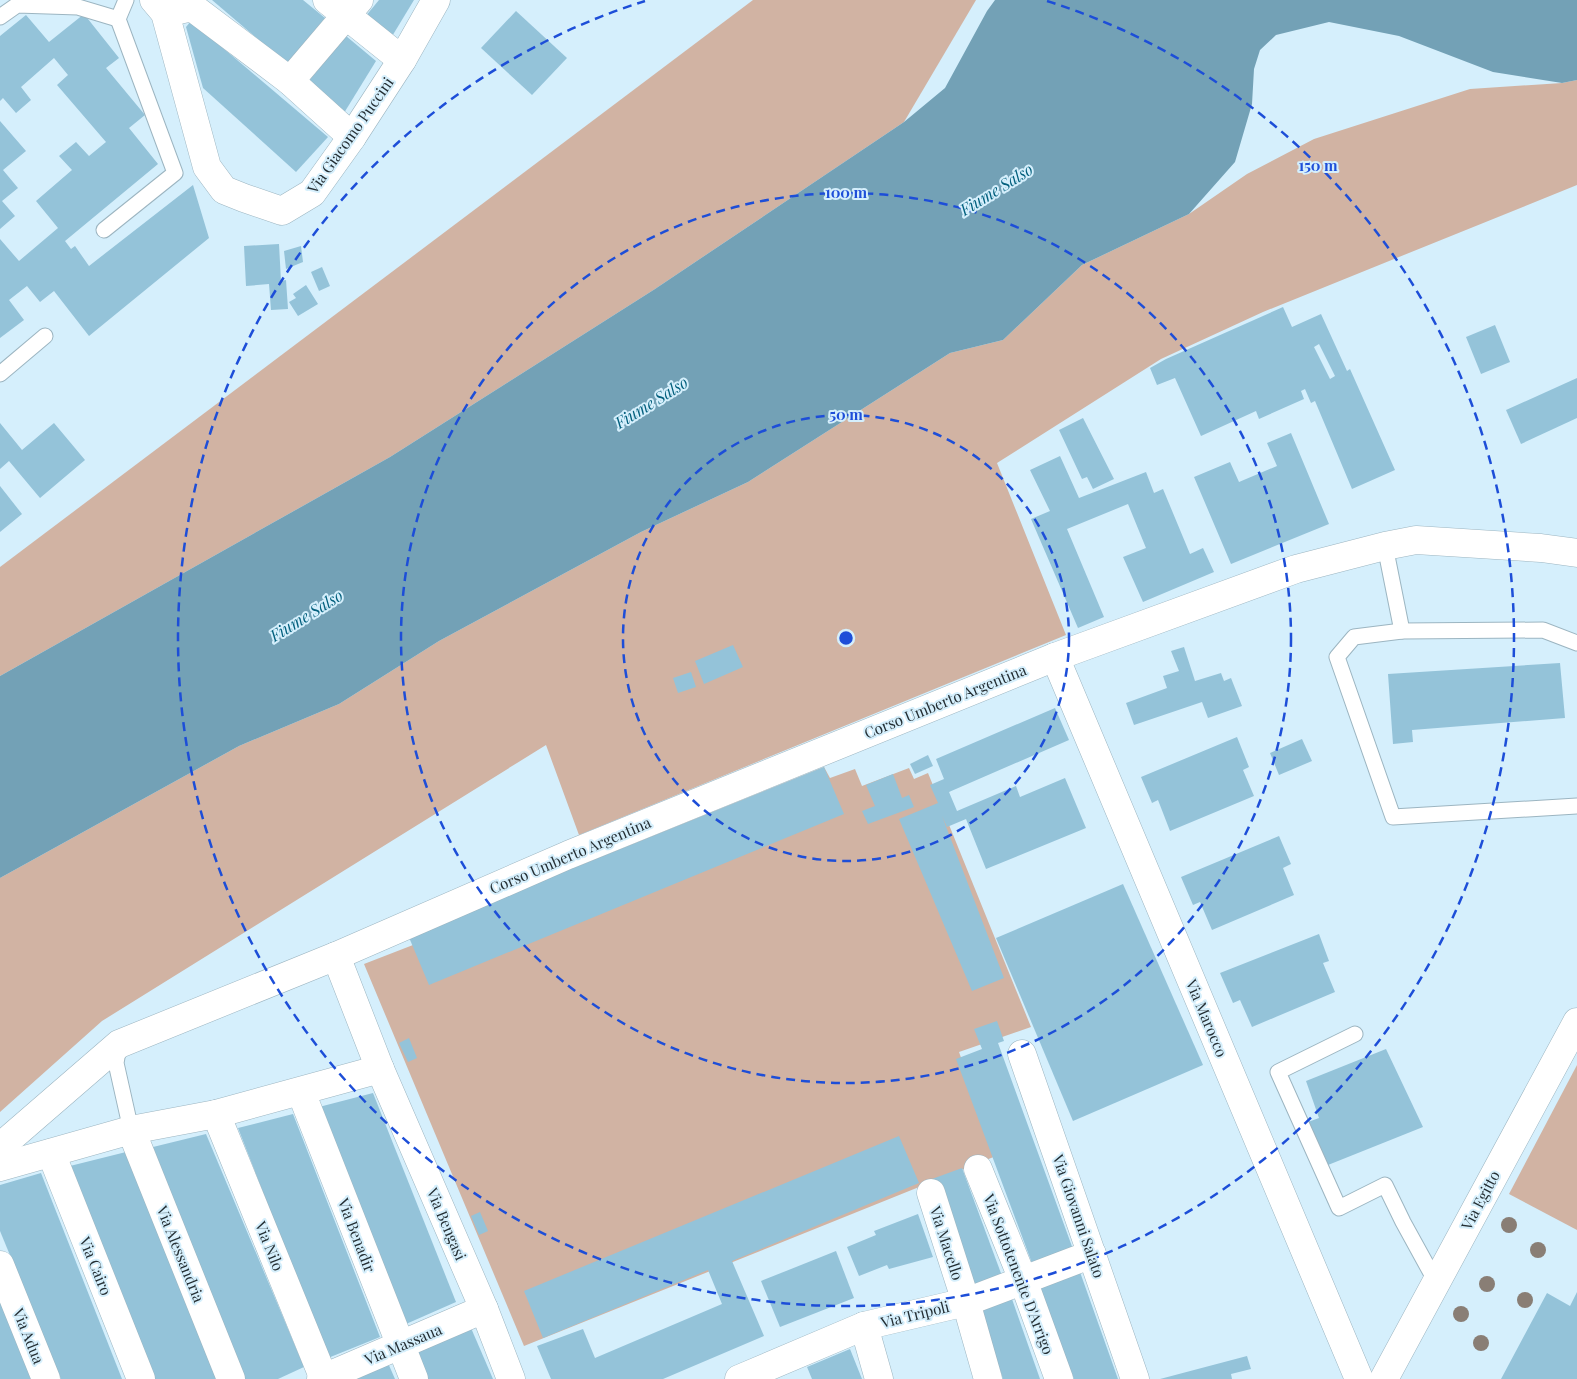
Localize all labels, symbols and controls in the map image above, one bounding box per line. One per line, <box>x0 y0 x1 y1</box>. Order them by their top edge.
street label: Via Giacomo Puccini <box>302 72 398 198</box>
text: 150 m <box>1298 155 1338 175</box>
water label: Fiume Salso <box>955 158 1037 220</box>
text: 100 m <box>825 182 868 202</box>
water label: Fiume Salso <box>610 371 692 433</box>
text: 50 m <box>829 404 863 424</box>
water label: Fiume Salso <box>265 584 347 646</box>
centre of rings <box>837 629 855 647</box>
street label: Corso Umberto Argentina <box>861 659 1030 743</box>
street label: Corso Umberto Argentina <box>486 812 654 898</box>
street label: Via Marocco <box>1181 975 1232 1060</box>
street label: Via Giovanni Salato <box>1048 1151 1109 1280</box>
street label: Via Egitto <box>1456 1167 1504 1234</box>
street label: Via Bengasi <box>422 1184 471 1264</box>
street label: Via Sottotenente D'Arrigo <box>979 1190 1059 1357</box>
street label: Via Benadir <box>333 1194 380 1275</box>
street label: Via Alessandria <box>152 1202 210 1306</box>
street label: Via Macello <box>925 1203 968 1282</box>
street label: Via Nilo <box>251 1217 289 1274</box>
street label: Via Cairo <box>75 1233 117 1298</box>
street label: Via Tripoli <box>878 1296 952 1332</box>
street label: Via Adua <box>8 1304 49 1367</box>
street label: Via Massaua <box>360 1319 445 1370</box>

